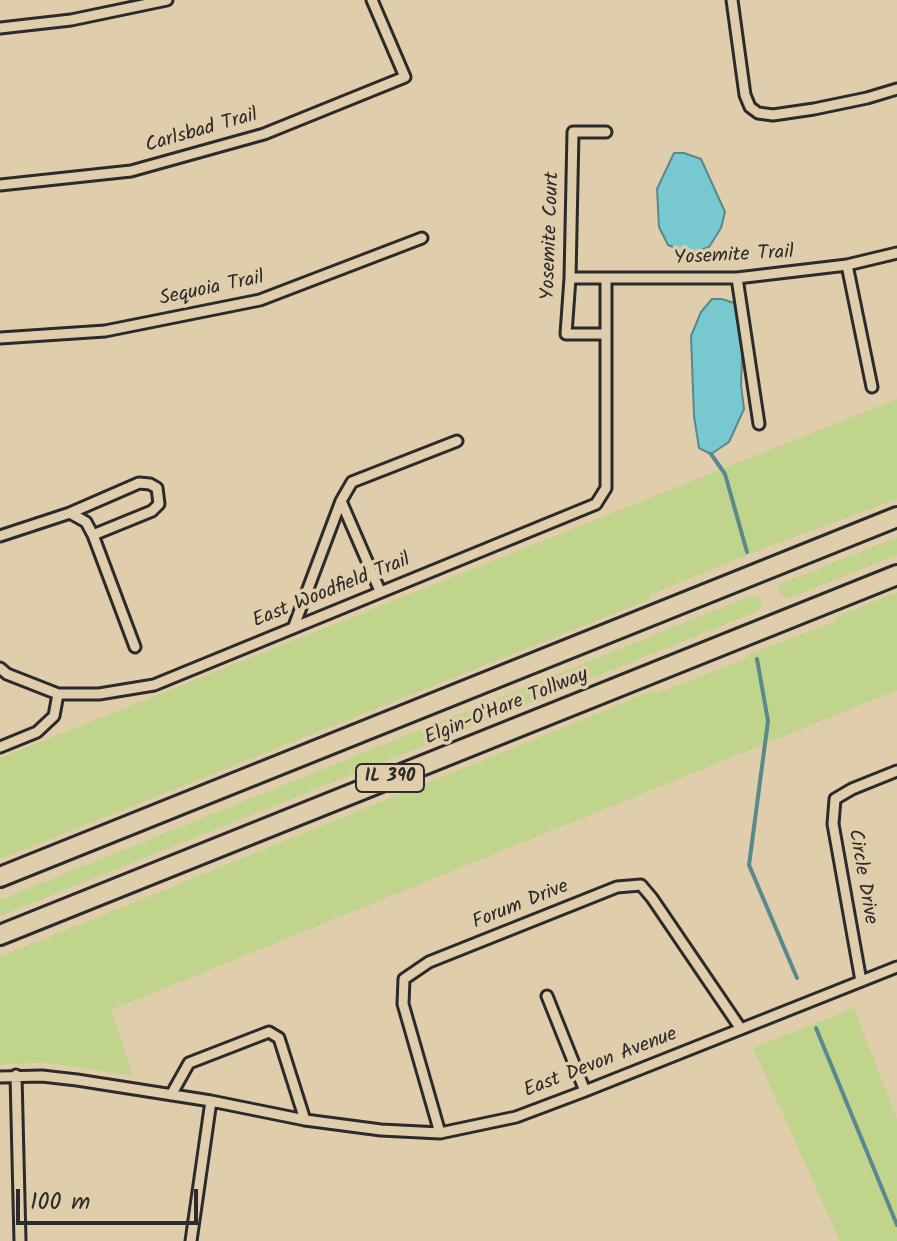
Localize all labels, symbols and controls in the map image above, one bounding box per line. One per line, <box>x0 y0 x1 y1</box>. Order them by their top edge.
street label: Carlsbad Trail <box>143 105 261 159</box>
street label: Yosemite Court <box>538 171 566 301</box>
street label: Yosemite Trail <box>674 242 794 272</box>
street label: Sequoia Trail <box>158 267 266 313</box>
street label: East Woodfield Trail <box>250 549 414 635</box>
street label: Elgin-O'Hare Tollway <box>422 664 592 752</box>
road number: IL 390 <box>356 764 424 792</box>
street label: Circle Drive <box>841 828 881 926</box>
street label: Forum Drive <box>469 876 573 936</box>
street label: East Devon Avenue <box>521 1024 681 1104</box>
scale bar <box>20 1173 202 1223</box>
text: 100 m <box>30 1183 90 1222</box>

